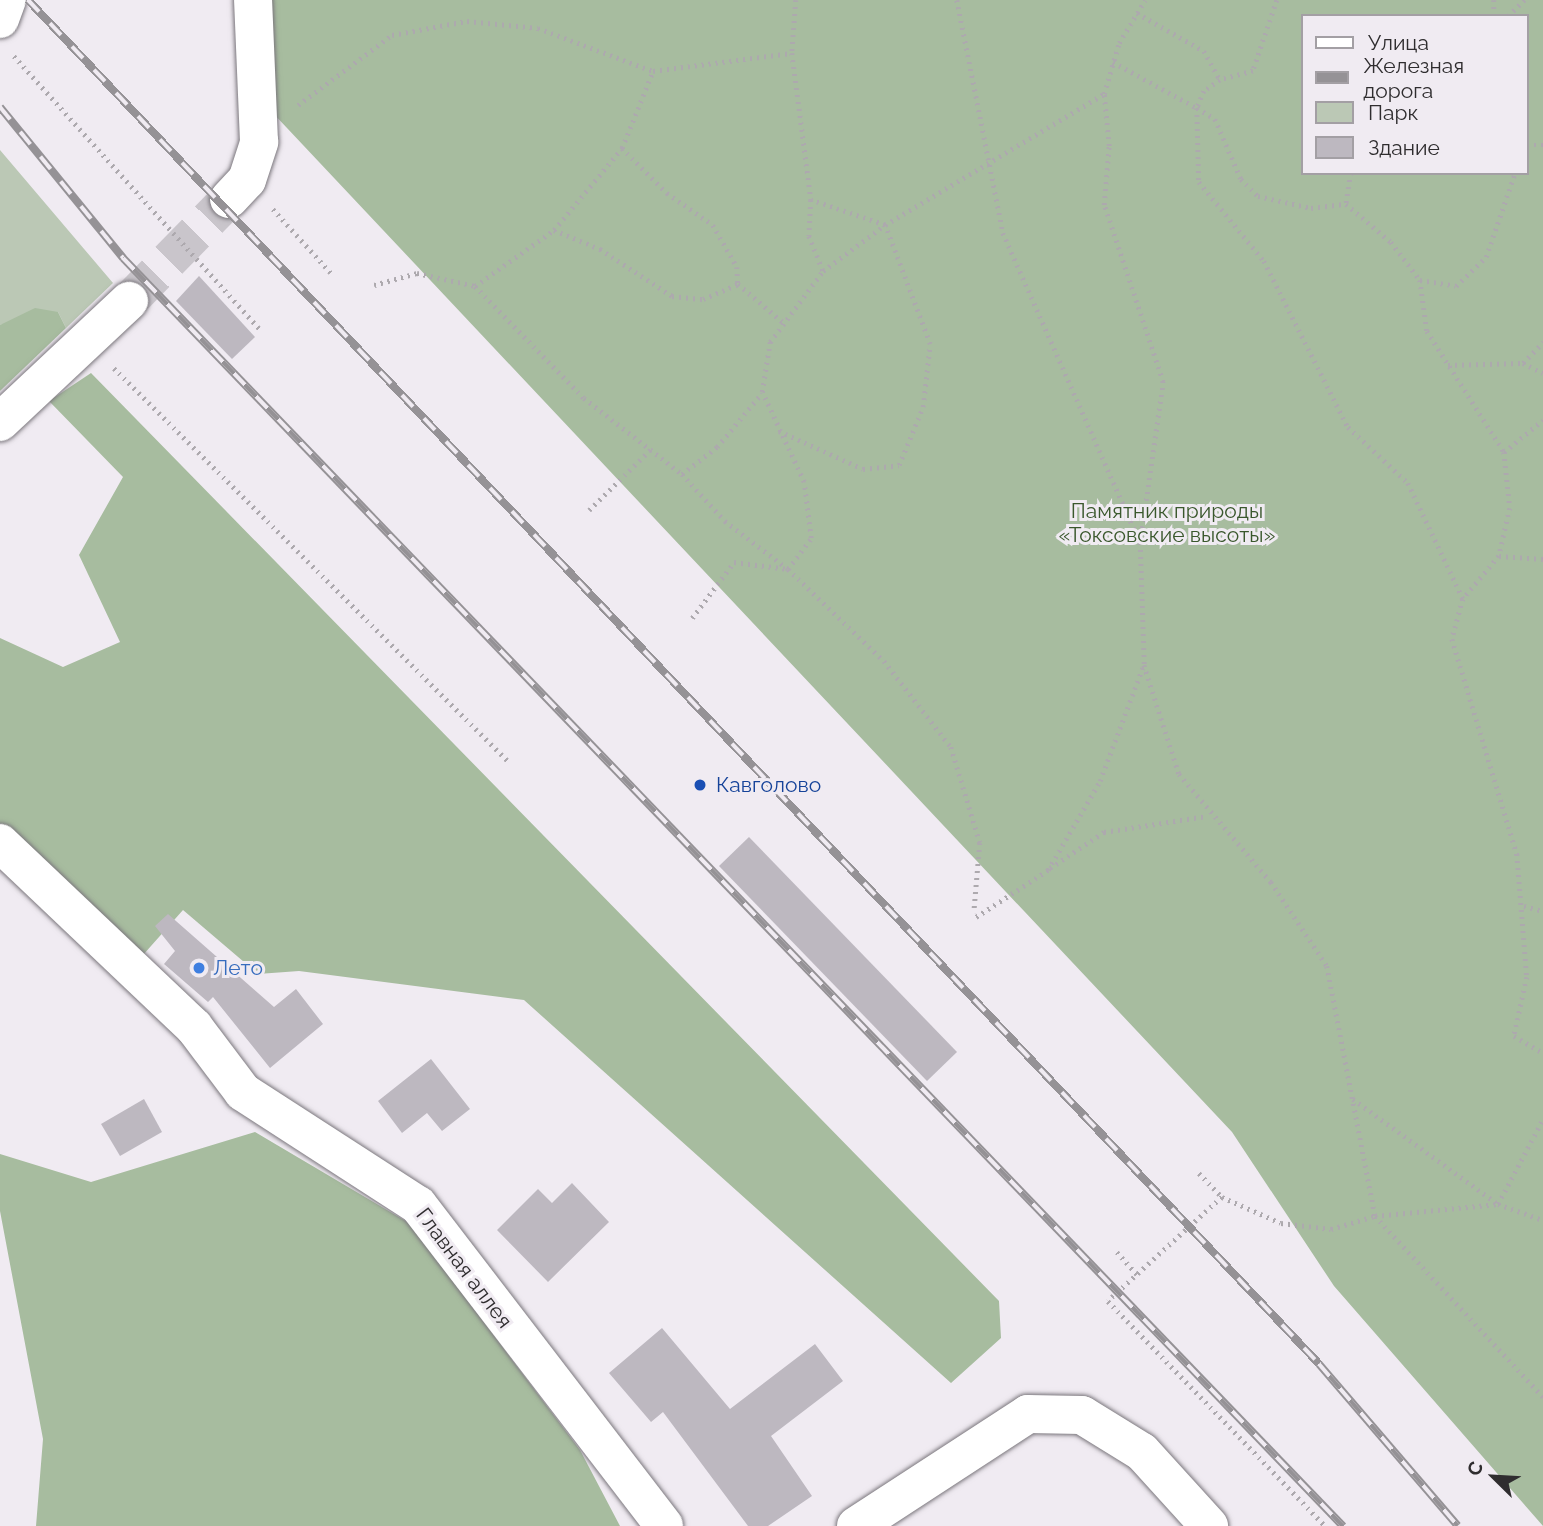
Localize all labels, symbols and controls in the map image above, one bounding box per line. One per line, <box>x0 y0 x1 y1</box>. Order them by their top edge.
legend <box>1302 14 1529 175</box>
text: Улица <box>1368 30 1429 55</box>
text: Железная дорога <box>1363 53 1464 103</box>
text: Парк <box>1368 100 1418 125</box>
text: Здание <box>1368 135 1440 160</box>
park label: Памятник природы «Токсовские высоты» <box>1058 498 1276 548</box>
place label: Кавголово <box>716 772 821 798</box>
marker: Кавголово <box>690 775 710 795</box>
place label: Лето <box>213 955 263 981</box>
marker: Лето <box>191 960 207 976</box>
street label: Главная аллея <box>411 1203 517 1333</box>
north arrow <box>1459 1442 1529 1512</box>
text: С <box>1462 1458 1488 1479</box>

